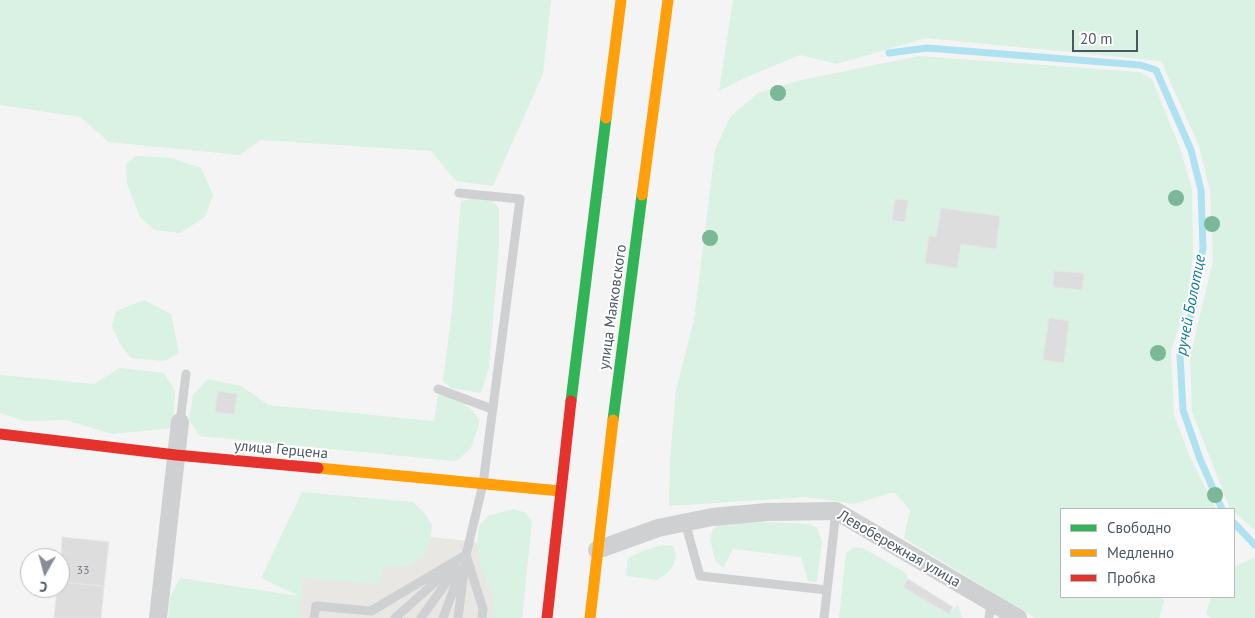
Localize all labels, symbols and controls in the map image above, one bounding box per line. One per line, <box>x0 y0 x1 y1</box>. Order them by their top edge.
scale bar <box>1075 20 1141 52</box>
text: 20 m <box>1080 29 1113 48</box>
street label: улица Маяковского <box>595 243 631 371</box>
water label: ручей Болотце <box>1172 253 1210 357</box>
street label: улица Герцена <box>233 437 329 463</box>
street label: Левобережная улица <box>835 507 963 591</box>
legend <box>1060 508 1235 598</box>
text: Свободно <box>1107 518 1171 537</box>
text: Медленно <box>1107 543 1174 562</box>
north arrow <box>20 548 70 598</box>
house number: 33 <box>76 564 90 578</box>
text: Пробка <box>1107 568 1156 587</box>
text: С <box>38 577 48 596</box>

